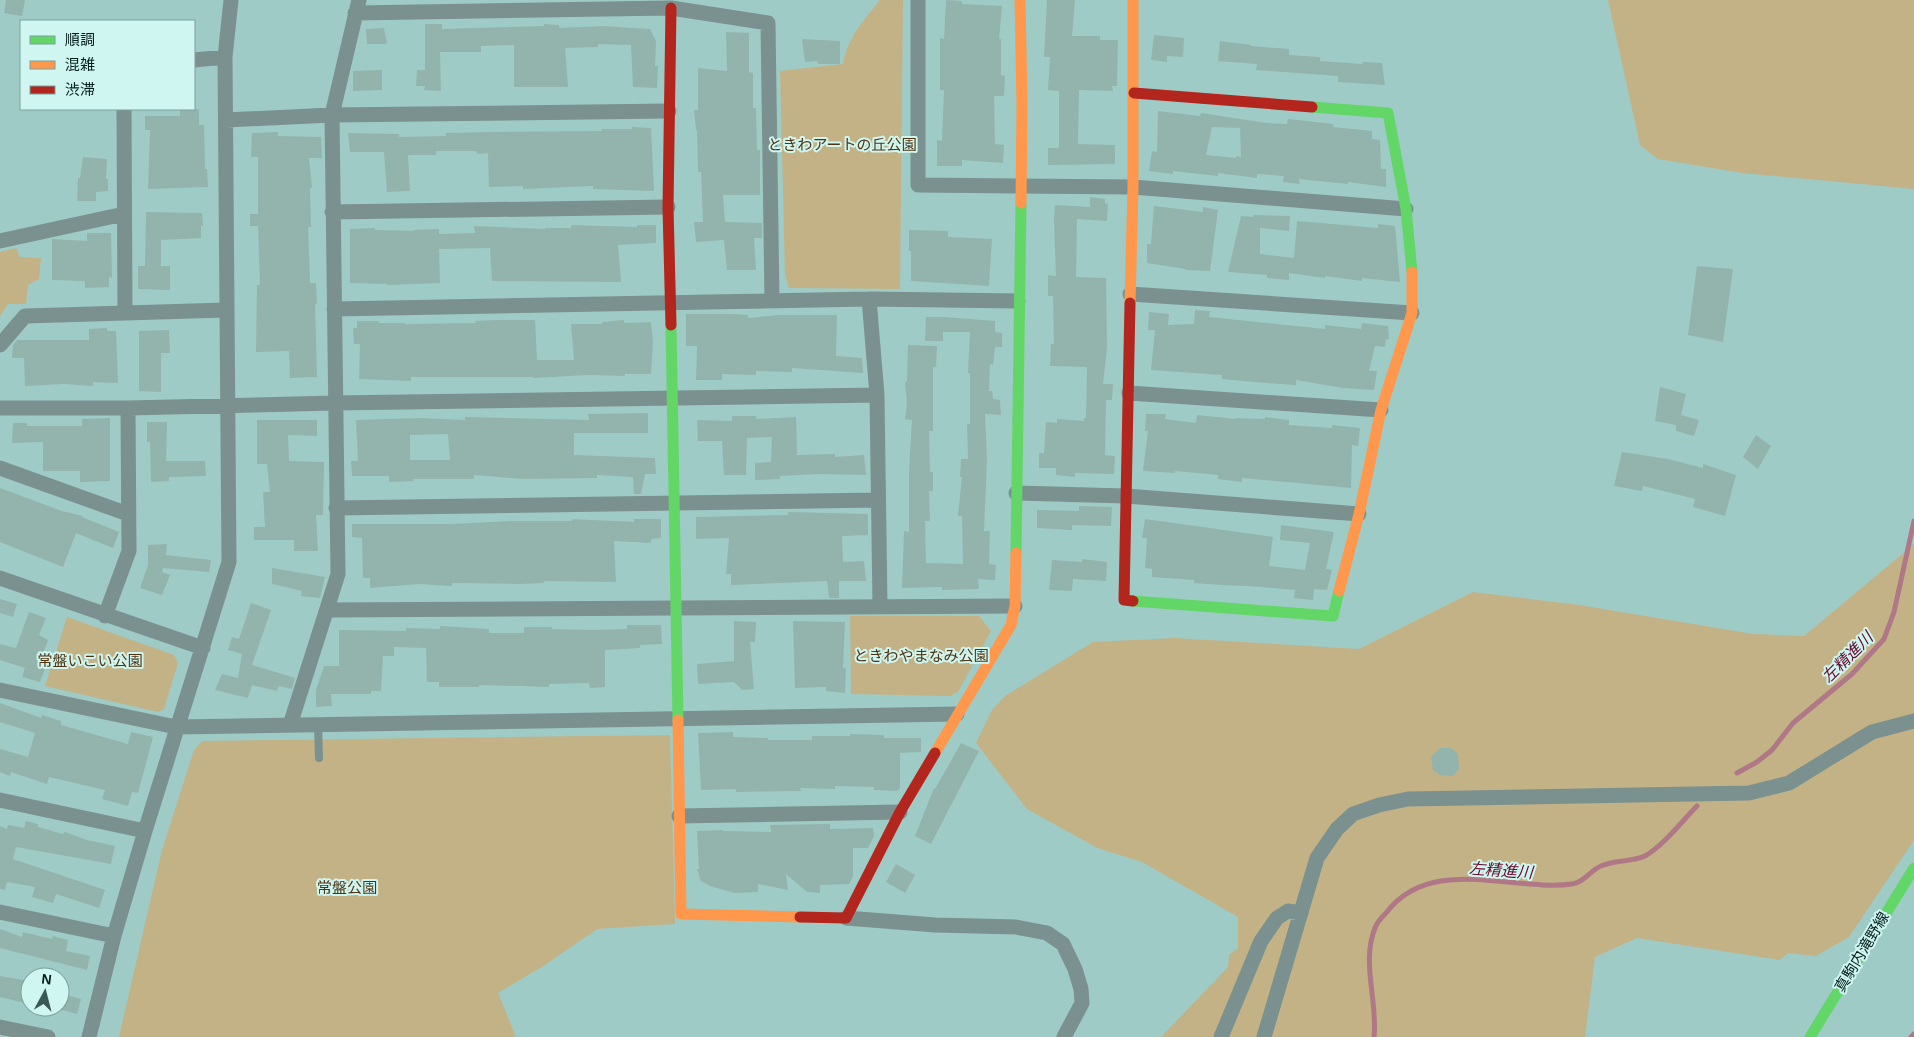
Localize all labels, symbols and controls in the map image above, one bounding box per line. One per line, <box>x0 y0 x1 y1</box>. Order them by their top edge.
legend <box>20 20 195 110</box>
text: 順調 <box>65 31 95 48</box>
text: 混雑 <box>65 56 95 73</box>
text: 渋滞 <box>65 81 95 98</box>
park label: ときわアートの丘公園 <box>767 136 917 153</box>
water label: 左精進川 <box>1819 627 1877 686</box>
park label: ときわやまなみ公園 <box>853 647 989 664</box>
park label: 常盤いこい公園 <box>37 652 143 669</box>
water label: 左精進川 <box>1468 860 1535 881</box>
park label: 常盤公園 <box>317 879 377 896</box>
street label: 真駒内滝野線 <box>1831 909 1892 995</box>
north arrow <box>20 967 70 1017</box>
text: N <box>41 971 53 988</box>

